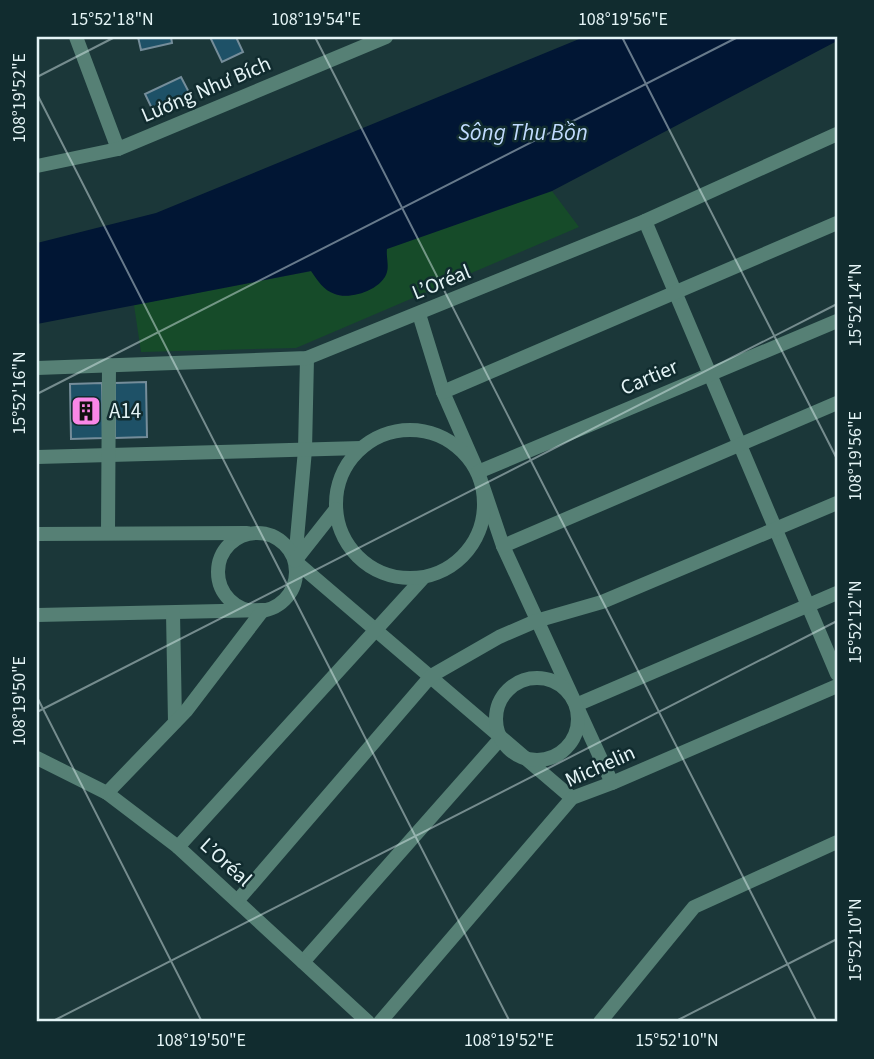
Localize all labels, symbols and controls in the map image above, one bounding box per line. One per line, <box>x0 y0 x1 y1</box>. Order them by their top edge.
text: 15°52'18"N <box>70 7 154 32</box>
text: 108°19'54"E <box>271 7 361 32</box>
text: 108°19'56"E <box>578 7 668 32</box>
street label: Lương Như Bích <box>137 48 275 130</box>
text: 108°19'52"E <box>7 53 32 143</box>
water label: Sông Thu Bồn <box>458 116 588 149</box>
street label: L’Oréal <box>407 257 475 307</box>
text: 15°52'14"N <box>843 263 868 347</box>
text: 15°52'16"N <box>7 351 32 435</box>
street label: Cartier <box>616 351 683 402</box>
building icon: A14 <box>69 394 103 428</box>
place label: A14 <box>109 396 141 426</box>
text: 108°19'56"E <box>843 411 868 501</box>
text: 15°52'12"N <box>843 580 868 664</box>
text: 108°19'50"E <box>7 656 32 746</box>
street label: Michelin <box>560 737 640 795</box>
street label: L’Oréal <box>193 830 259 894</box>
text: 15°52'10"N <box>843 898 868 982</box>
text: 108°19'50"E <box>156 1028 246 1053</box>
text: 108°19'52"E <box>464 1028 554 1053</box>
text: 15°52'10"N <box>635 1028 719 1053</box>

